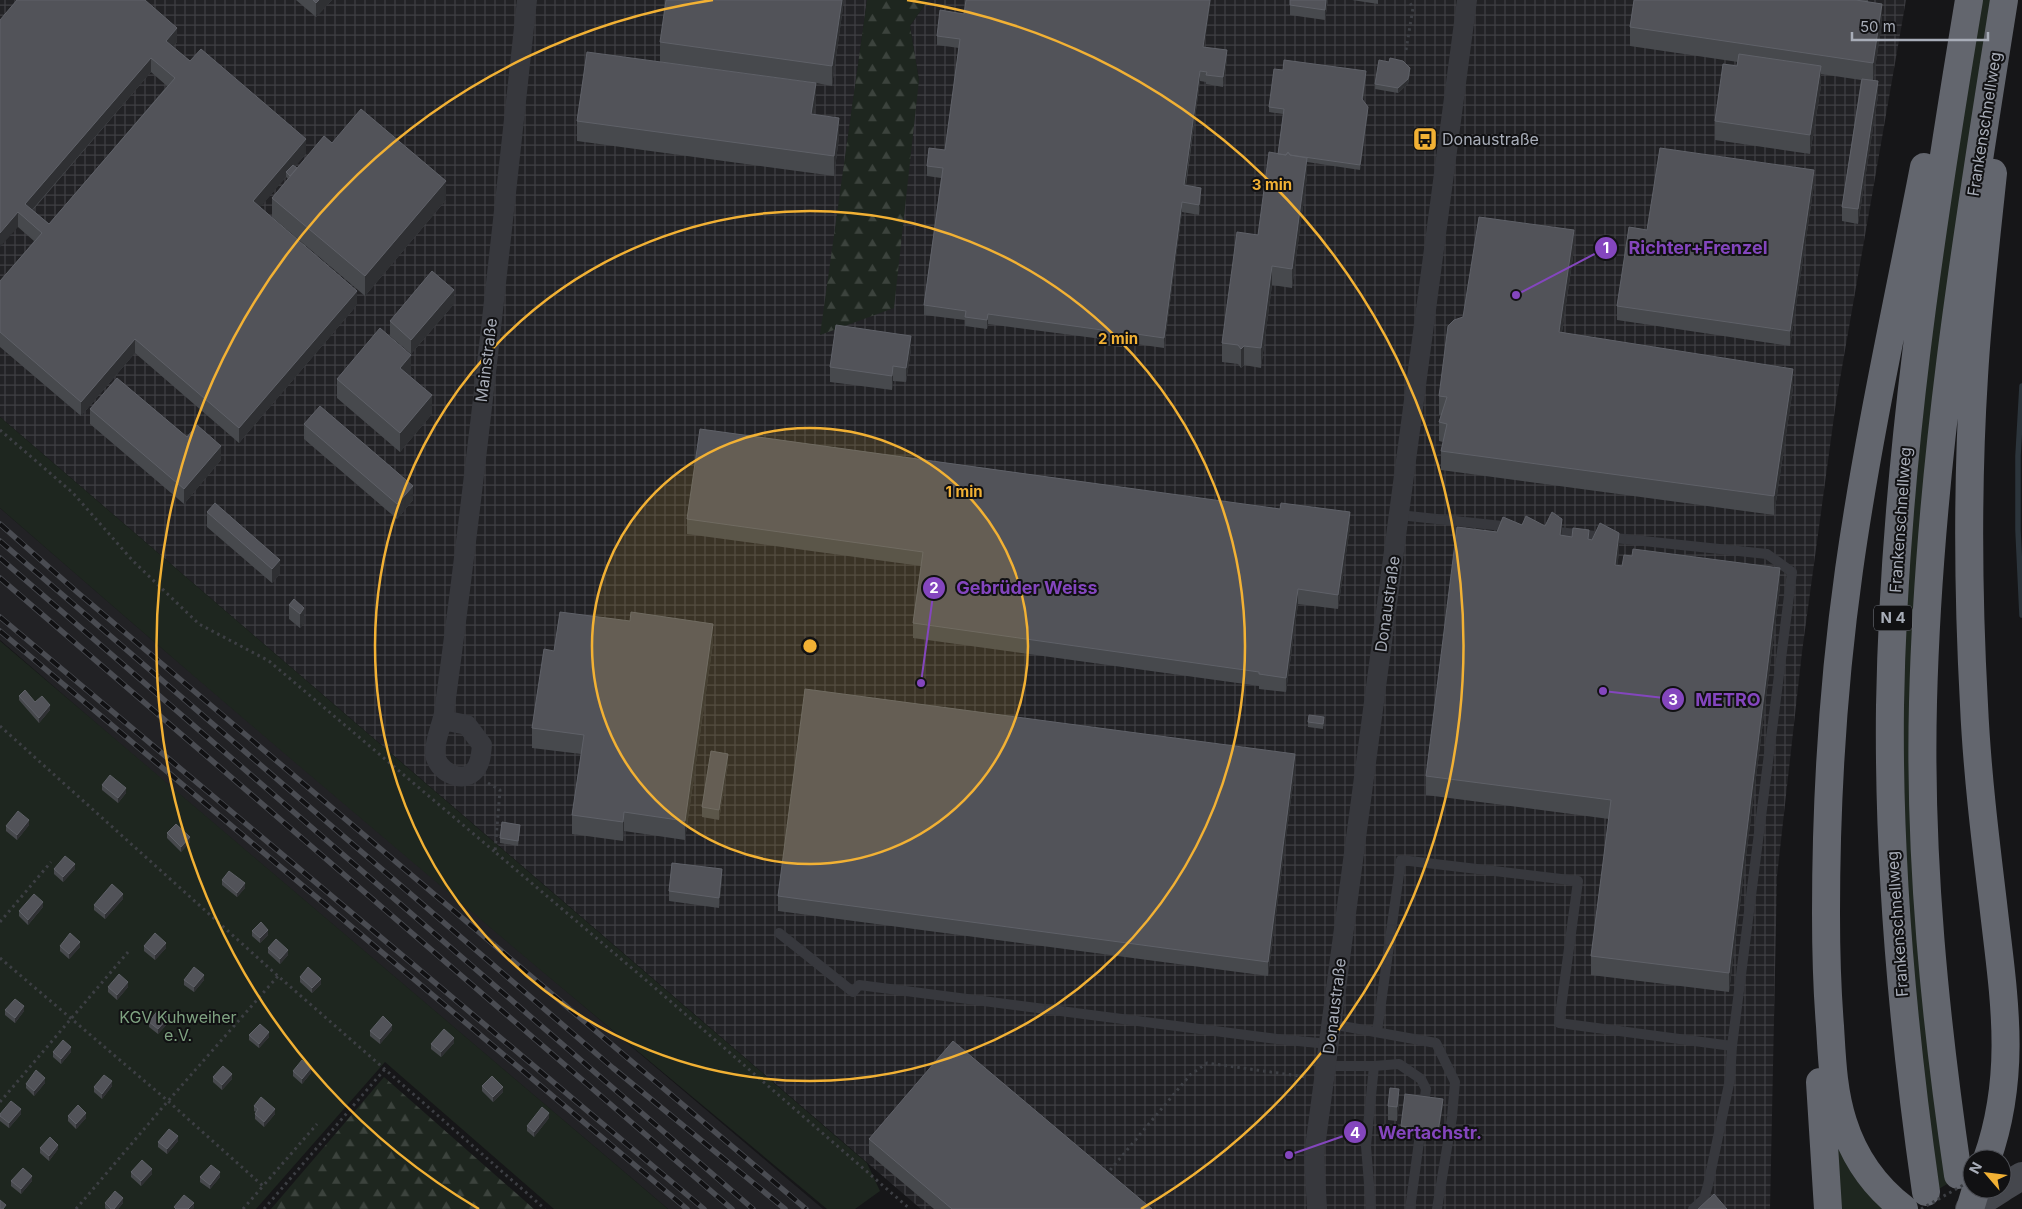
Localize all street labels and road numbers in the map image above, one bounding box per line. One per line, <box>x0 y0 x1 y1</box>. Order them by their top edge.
street label: Frankenschnellweg <box>1963 50 2005 198</box>
street label: Mainstraße <box>471 317 501 403</box>
street label: Frankenschnellweg <box>1885 446 1915 594</box>
street label: Donaustraße <box>1370 555 1404 653</box>
road number: N 4 <box>1874 606 1912 630</box>
street label: Frankenschnellweg <box>1882 850 1912 998</box>
street label: Donaustraße <box>1318 957 1350 1055</box>

